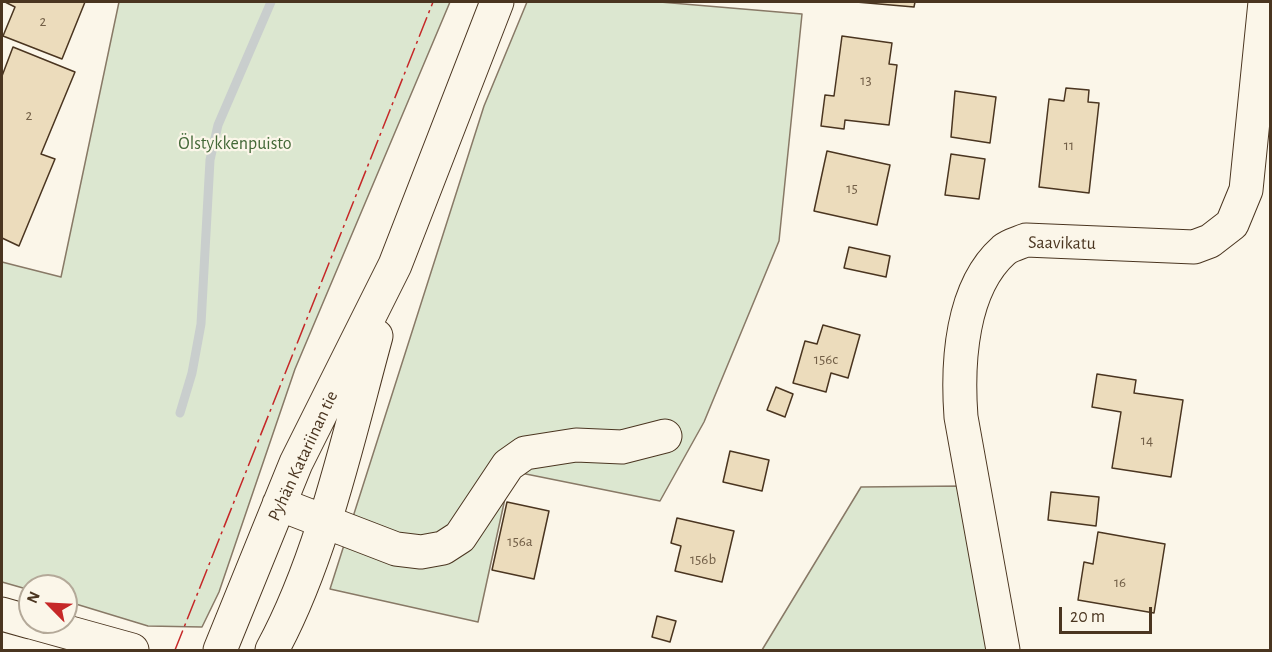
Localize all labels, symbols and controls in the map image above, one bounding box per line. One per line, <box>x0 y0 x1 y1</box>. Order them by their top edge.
house number: 2 <box>40 12 46 30</box>
house number: 13 <box>860 71 872 89</box>
house number: 2 <box>26 106 32 124</box>
park label: Ölstykkenpuisto <box>178 133 292 155</box>
house number: 11 <box>1064 136 1074 154</box>
house number: 15 <box>846 179 858 197</box>
street label: Saavikatu <box>1028 232 1096 254</box>
house number: 156c <box>814 350 838 368</box>
street label: Pyhän Katariinan tie <box>263 387 343 525</box>
house number: 14 <box>1141 431 1153 449</box>
house number: 156a <box>507 532 533 550</box>
house number: 156b <box>690 550 716 568</box>
house number: 16 <box>1114 573 1126 591</box>
north arrow <box>18 574 78 634</box>
text: N <box>24 589 43 606</box>
scale bar <box>1062 595 1155 633</box>
text: 20 m <box>1070 608 1105 626</box>

